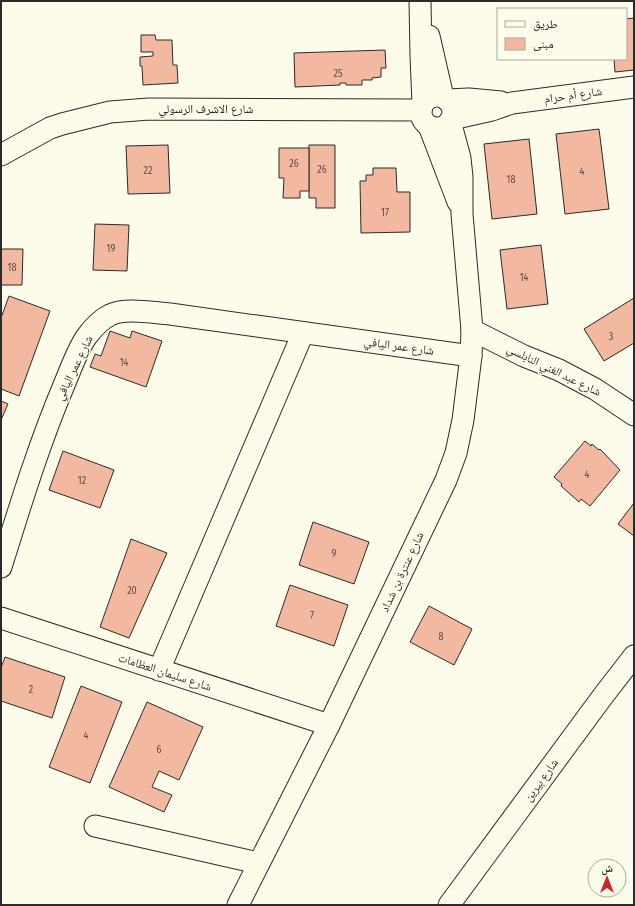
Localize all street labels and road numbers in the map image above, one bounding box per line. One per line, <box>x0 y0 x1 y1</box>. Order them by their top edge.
street label: شارع أم حرام <box>543 84 603 107</box>
street label: شارع الاشرف الرسولي <box>159 102 254 119</box>
street label: شارع عمر اليافي <box>52 333 98 404</box>
street label: شارع عمر اليافي <box>363 334 435 361</box>
street label: شارع عبد الغني النابلسي <box>503 341 603 402</box>
street label: شارع عنترة بن شداد <box>377 530 428 615</box>
street label: شارع سليمان العظامات <box>116 650 214 695</box>
street label: شارع بيرين <box>521 756 562 805</box>

